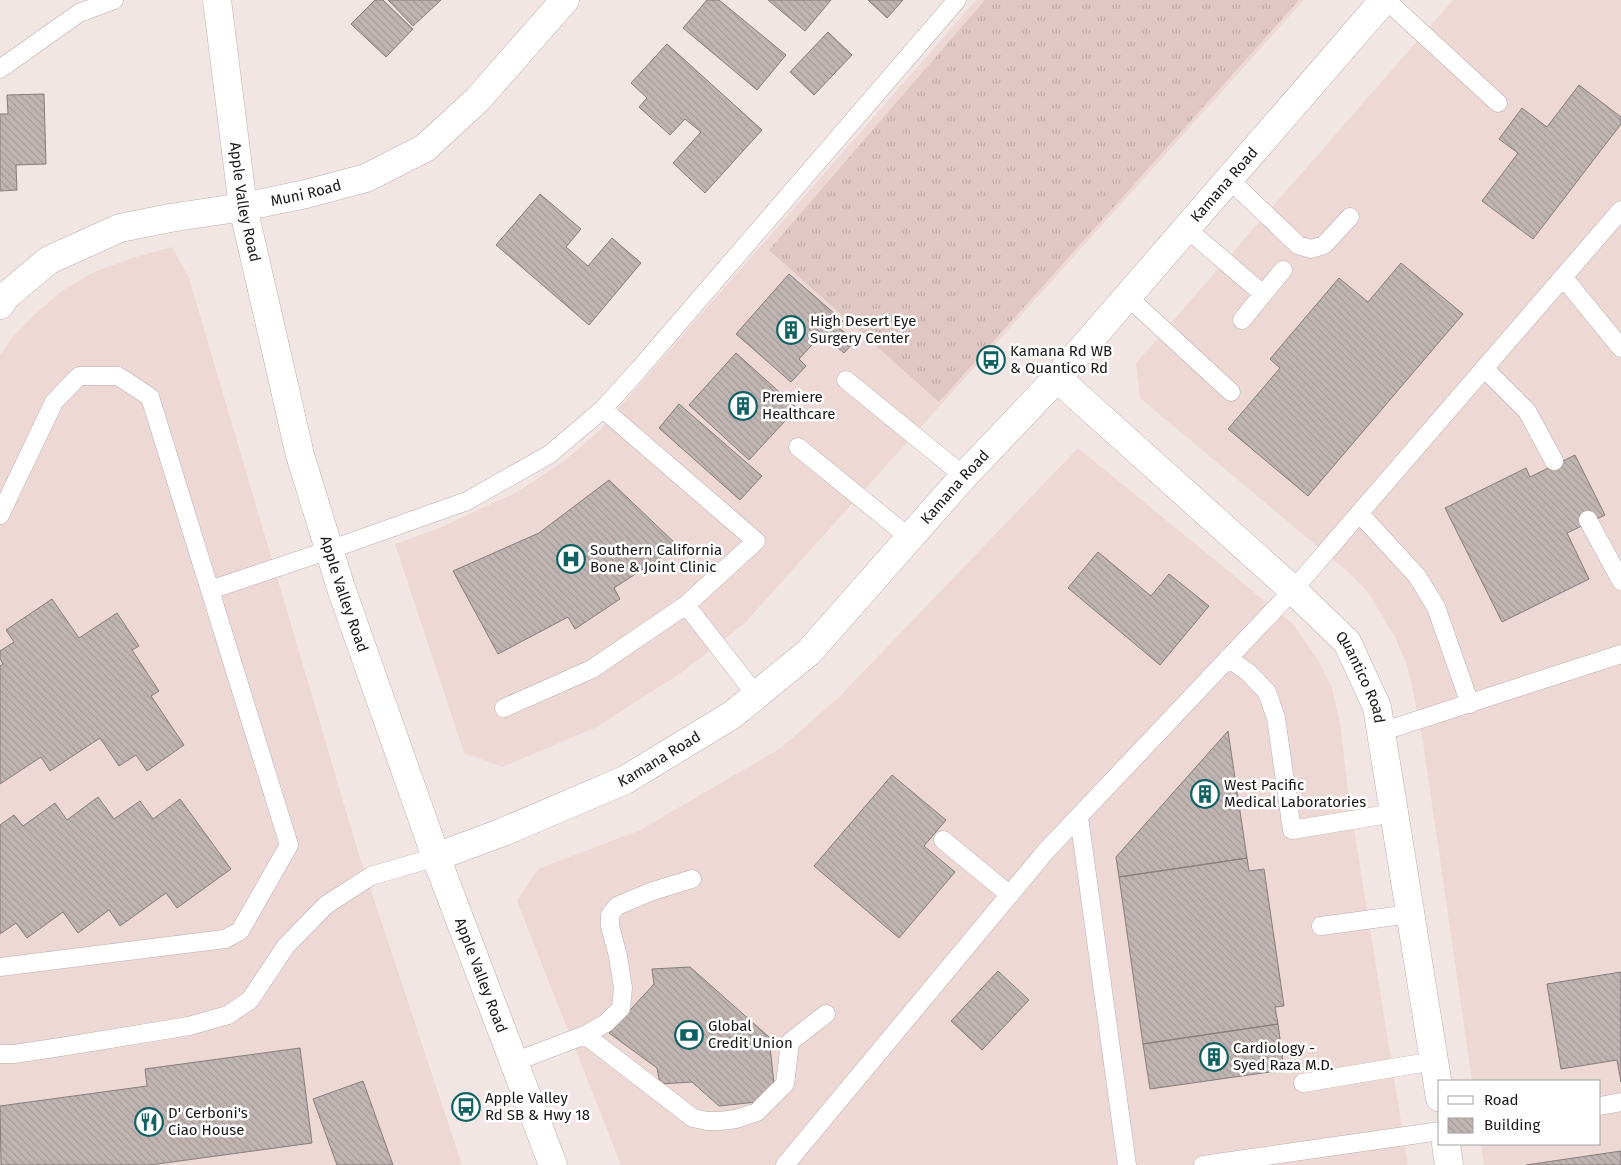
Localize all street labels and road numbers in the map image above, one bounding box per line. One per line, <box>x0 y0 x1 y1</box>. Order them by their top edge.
street label: Apple Valley Road <box>226 141 264 264</box>
street label: Kamana Road <box>1187 143 1262 226</box>
street label: Muni Road <box>269 176 343 210</box>
street label: Kamana Road <box>917 446 993 528</box>
street label: Apple Valley Road <box>316 534 372 655</box>
street label: Quantico Road <box>1332 627 1388 724</box>
street label: Kamana Road <box>615 727 704 791</box>
street label: Apple Valley Road <box>451 915 511 1035</box>

